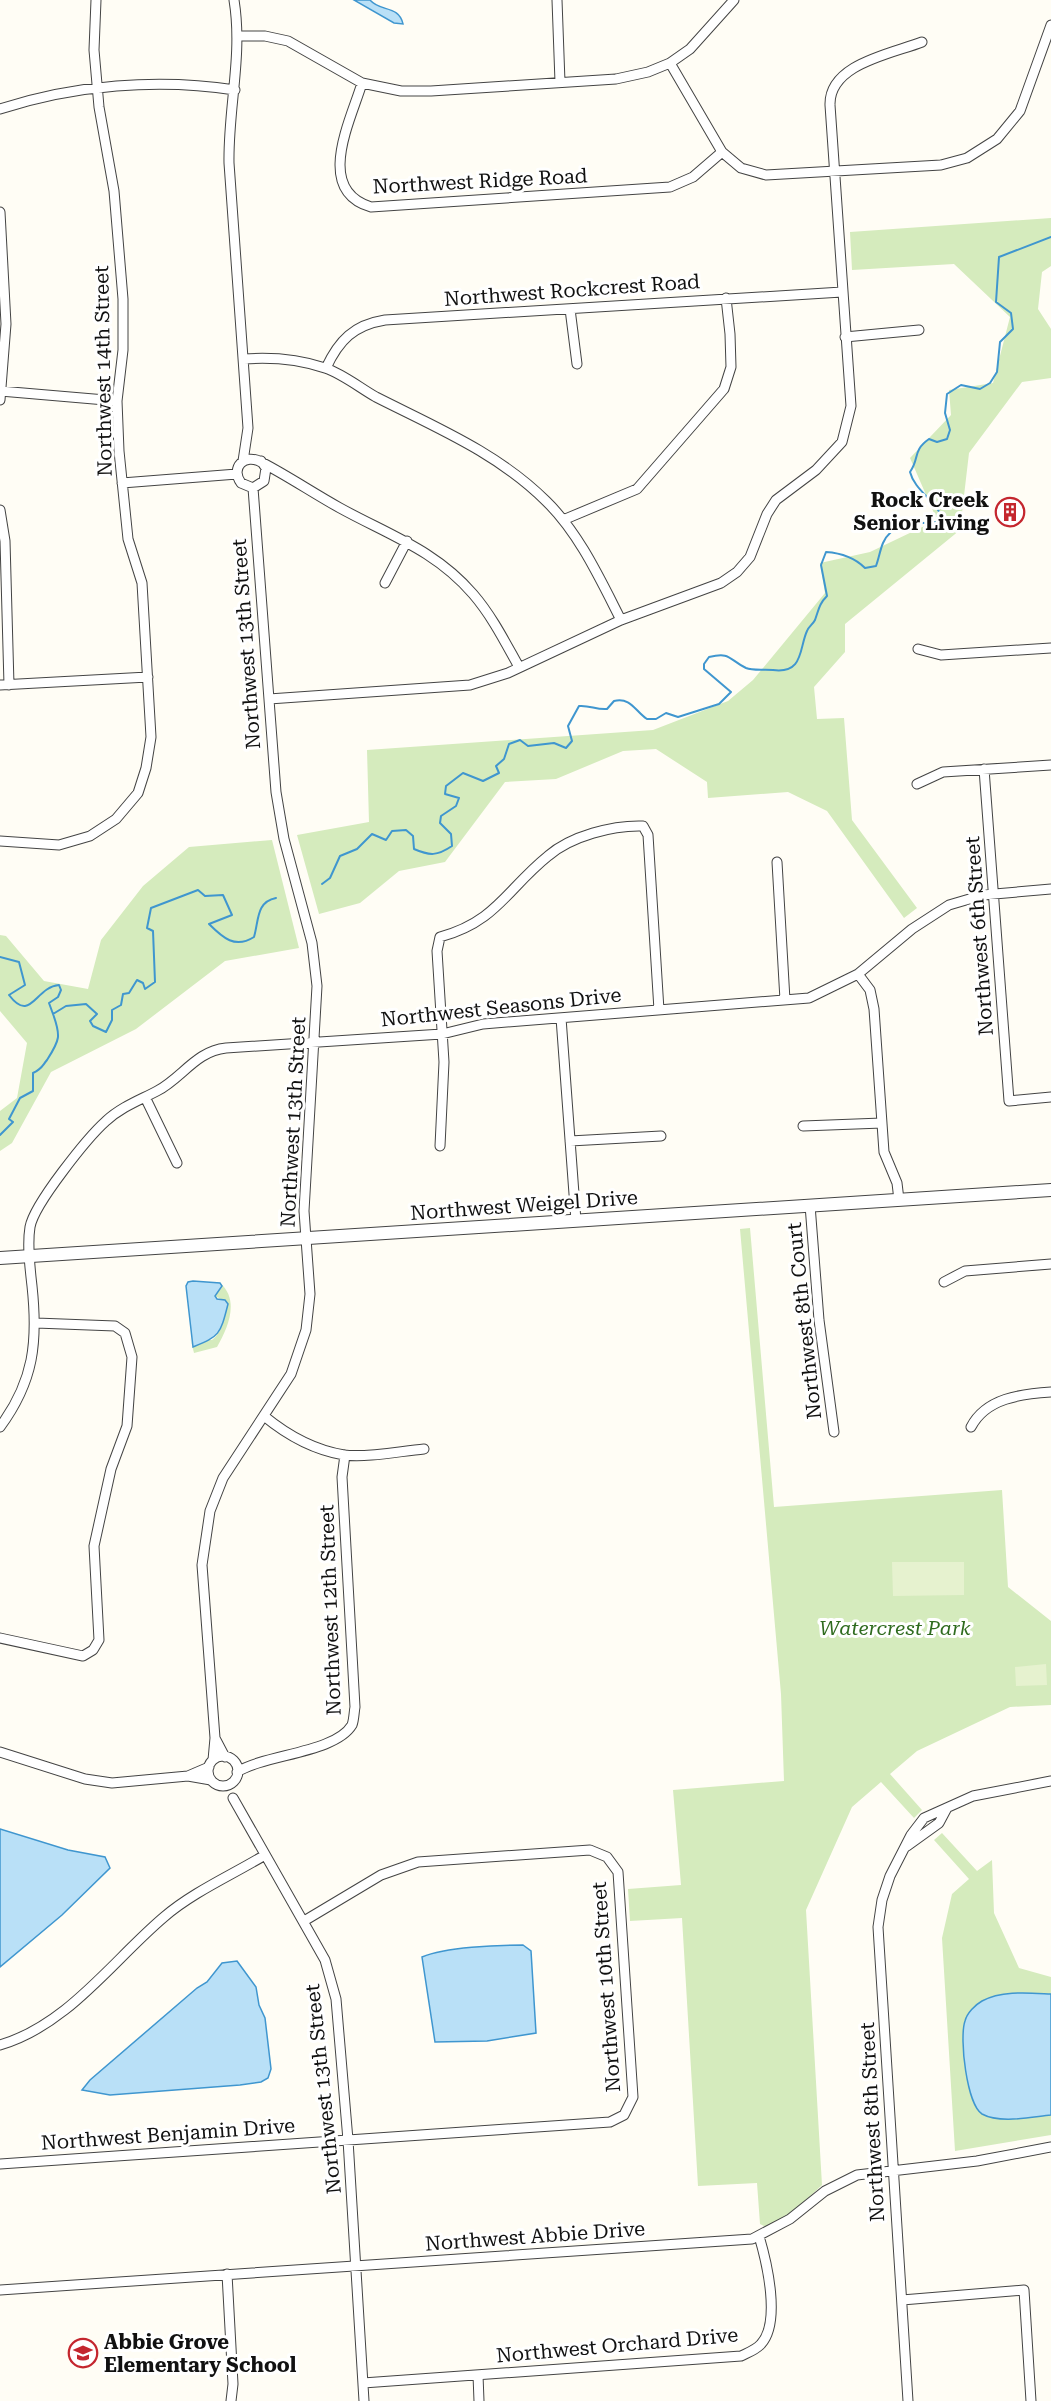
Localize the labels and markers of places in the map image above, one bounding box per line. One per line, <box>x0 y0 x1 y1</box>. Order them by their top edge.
place label: Rock Creek Senior Living <box>853 488 990 535</box>
building icon: Rock Creek Senior Living <box>994 496 1026 528</box>
place label: Abbie Grove Elementary School <box>104 2330 297 2377</box>
school or university icon: Abbie Grove Elementary School <box>67 2337 99 2369</box>

